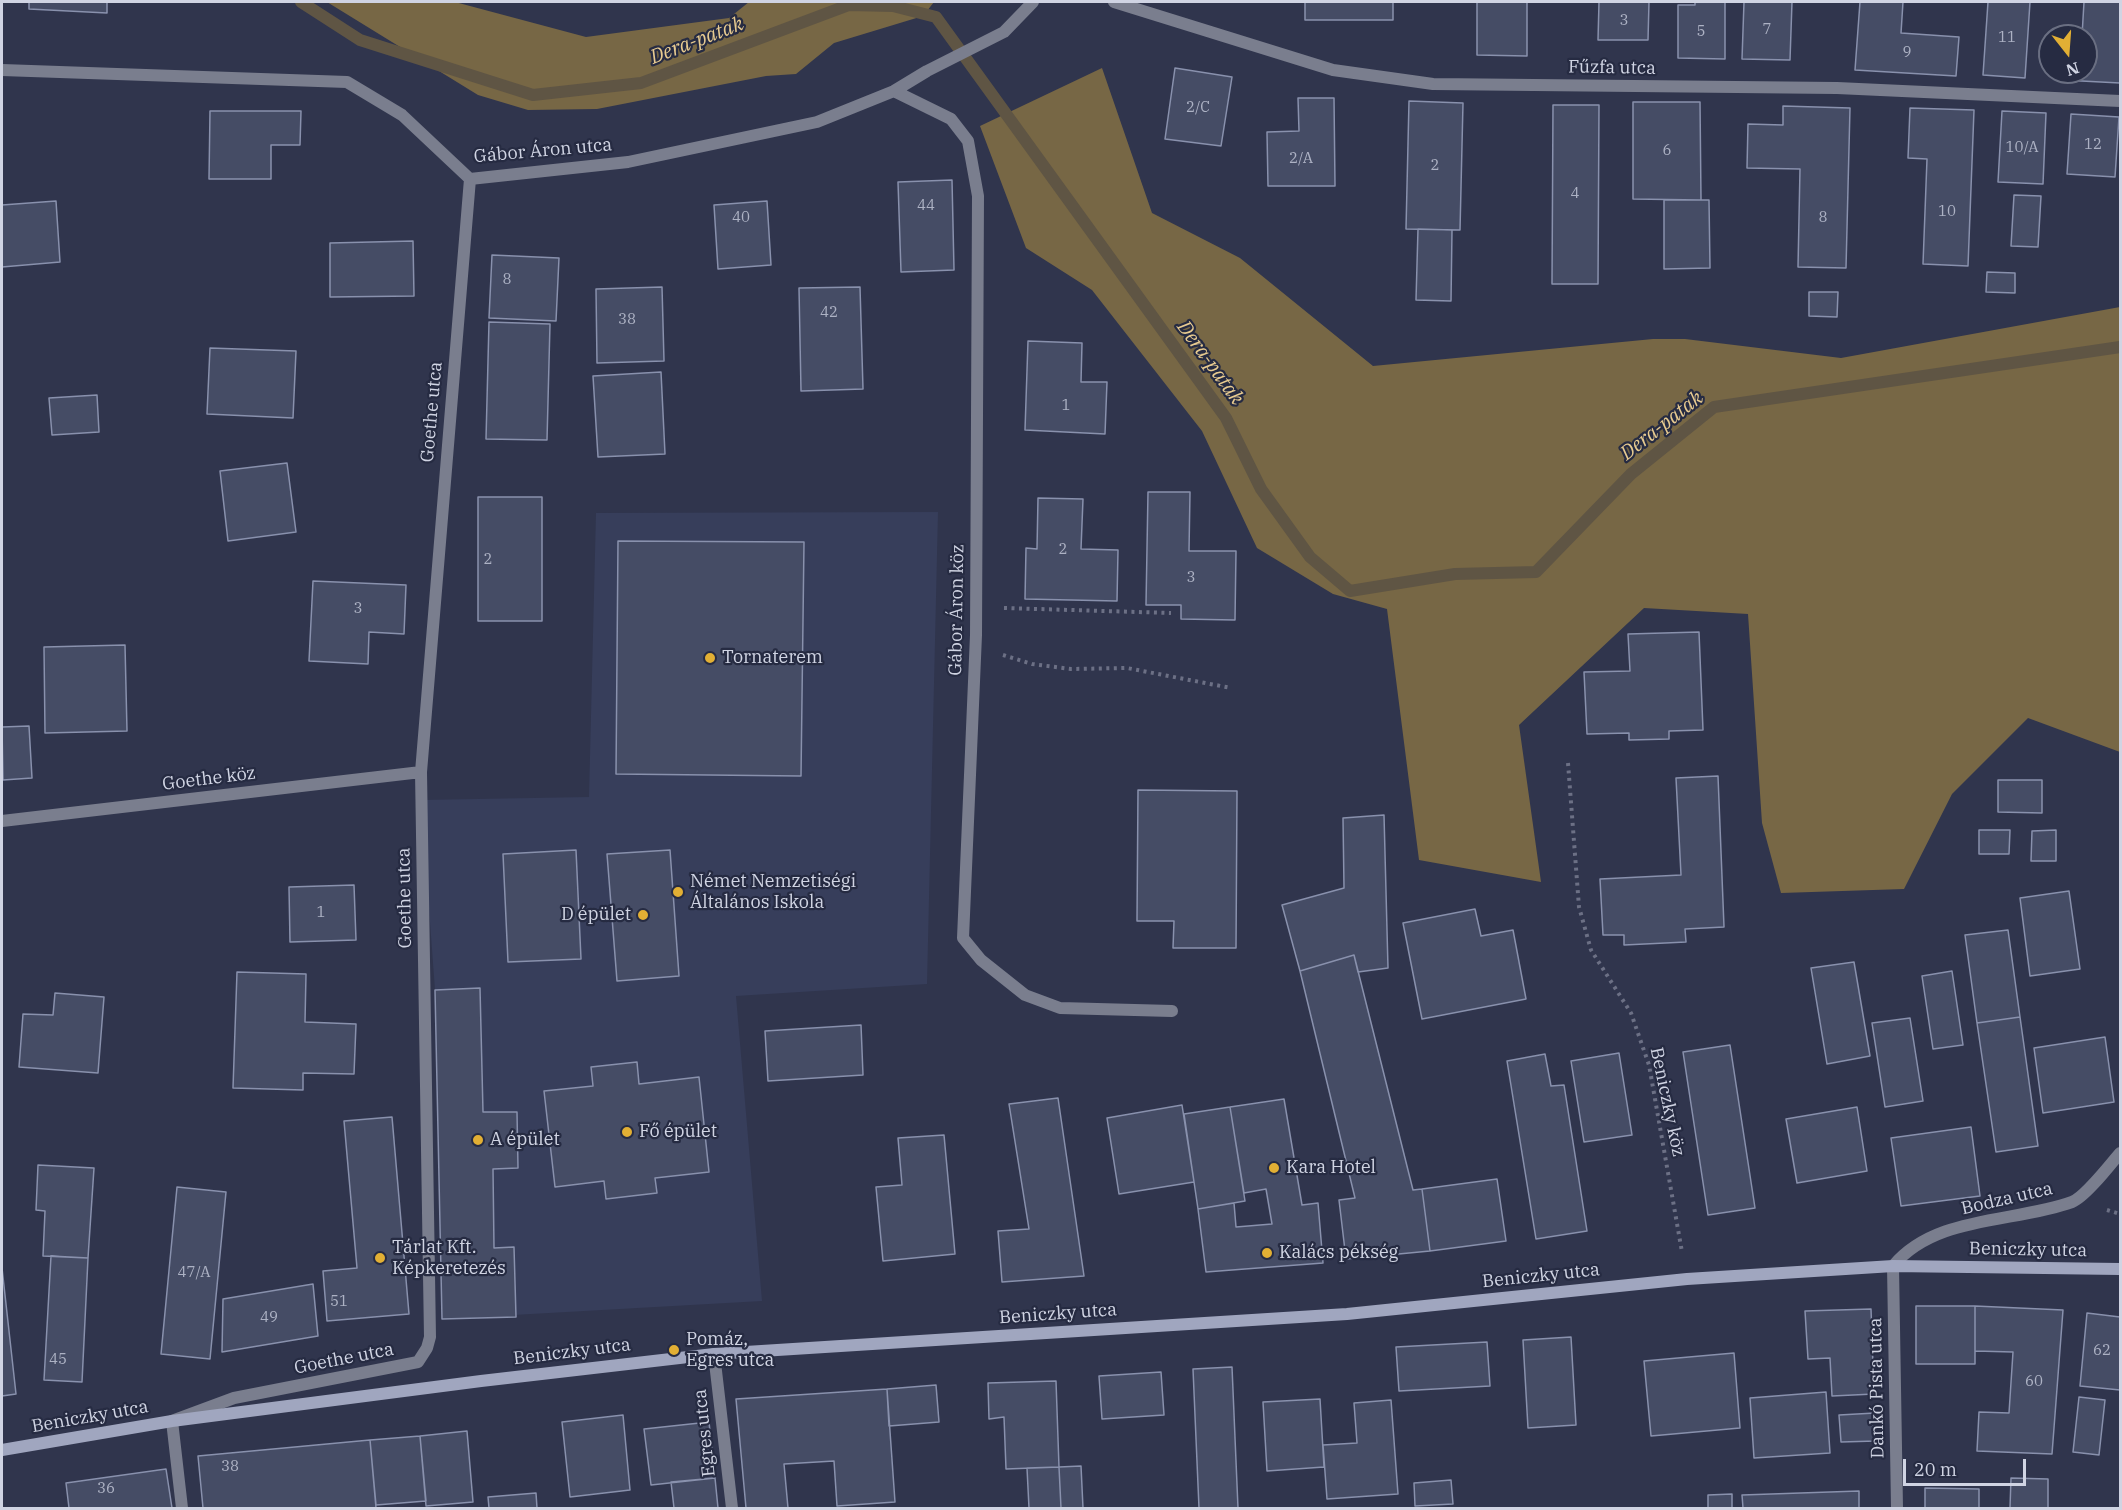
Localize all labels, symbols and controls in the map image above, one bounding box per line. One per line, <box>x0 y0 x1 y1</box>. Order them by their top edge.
water label: Dera-patak <box>647 12 747 70</box>
house number: 3 <box>1620 12 1628 30</box>
house number: 7 <box>1763 21 1771 39</box>
house number: 5 <box>1697 23 1705 41</box>
north arrow <box>2038 24 2098 84</box>
house number: 11 <box>1998 29 2016 47</box>
house number: 9 <box>1903 44 1911 62</box>
street label: Fűzfa utca <box>1568 56 1656 80</box>
text: N <box>2064 58 2082 81</box>
house number: 2/C <box>1186 99 1210 117</box>
street label: Gábor Áron utca <box>473 134 613 168</box>
house number: 12 <box>2084 136 2102 154</box>
house number: 10/A <box>2005 139 2039 157</box>
house number: 6 <box>1663 142 1671 160</box>
house number: 2/A <box>1289 150 1313 168</box>
house number: 2 <box>1431 157 1439 175</box>
house number: 4 <box>1571 185 1579 203</box>
house number: 44 <box>917 197 935 215</box>
house number: 10 <box>1938 203 1956 221</box>
house number: 40 <box>732 209 750 227</box>
house number: 8 <box>1819 209 1827 227</box>
house number: 8 <box>503 271 511 289</box>
house number: 42 <box>820 304 838 322</box>
house number: 38 <box>618 311 636 329</box>
water label: Dera-patak <box>1171 316 1249 410</box>
street label: Goethe utca <box>417 361 447 463</box>
water label: Dera-patak <box>1616 386 1708 466</box>
house number: 1 <box>1062 397 1070 415</box>
house number: 2 <box>1059 541 1067 559</box>
street label: Gábor Áron köz <box>945 544 969 676</box>
house number: 2 <box>484 551 492 569</box>
house number: 3 <box>1187 569 1195 587</box>
house number: 3 <box>354 600 362 618</box>
place label: Tornaterem <box>722 647 823 669</box>
marker: Tornaterem <box>703 651 717 665</box>
street label: Goethe köz <box>161 763 257 795</box>
street label: Goethe utca <box>393 847 417 949</box>
place label: Német Nemzetiségi Általános Iskola <box>690 871 856 914</box>
marker: Német Nemzetiségi Általános Iskola <box>671 885 685 899</box>
house number: 1 <box>317 904 325 922</box>
place label: D épület <box>561 904 631 926</box>
marker: D épület <box>636 908 650 922</box>
street label: Beniczky köz <box>1645 1045 1689 1159</box>
place label: Fő épület <box>639 1121 717 1143</box>
marker: Fő épület <box>620 1125 634 1139</box>
place label: A épület <box>490 1129 560 1151</box>
marker: A épület <box>471 1133 485 1147</box>
place label: Kara Hotel <box>1286 1157 1376 1179</box>
marker: Kara Hotel <box>1267 1161 1281 1175</box>
street label: Bodza utca <box>1959 1178 2055 1220</box>
place label: Tárlat Kft. Képkeretezés <box>392 1237 506 1280</box>
street label: Beniczky utca <box>1969 1238 2087 1262</box>
place label: Kalács pékség <box>1279 1242 1398 1264</box>
marker: Kalács pékség <box>1260 1246 1274 1260</box>
marker: Tárlat Kft. Képkeretezés <box>373 1251 387 1265</box>
street label: Beniczky utca <box>1481 1259 1601 1293</box>
house number: 47/A <box>177 1264 211 1282</box>
house number: 51 <box>330 1293 348 1311</box>
street label: Beniczky utca <box>998 1299 1118 1329</box>
house number: 49 <box>260 1309 278 1327</box>
street label: Dankó Pista utca <box>1865 1317 1889 1459</box>
place label: Pomáz, Egres utca <box>686 1329 774 1372</box>
street label: Beniczky utca <box>512 1334 632 1370</box>
street label: Goethe utca <box>292 1339 396 1379</box>
house number: 62 <box>2093 1342 2111 1360</box>
marker: Pomáz, Egres utca <box>667 1343 681 1357</box>
house number: 45 <box>49 1351 67 1369</box>
house number: 60 <box>2025 1373 2043 1391</box>
street label: Egres utca <box>690 1388 720 1478</box>
street label: Beniczky utca <box>30 1396 150 1438</box>
scale bar <box>1906 1447 2029 1485</box>
house number: 38 <box>221 1458 239 1476</box>
text: 20 m <box>1914 1458 1957 1481</box>
house number: 36 <box>97 1480 115 1498</box>

